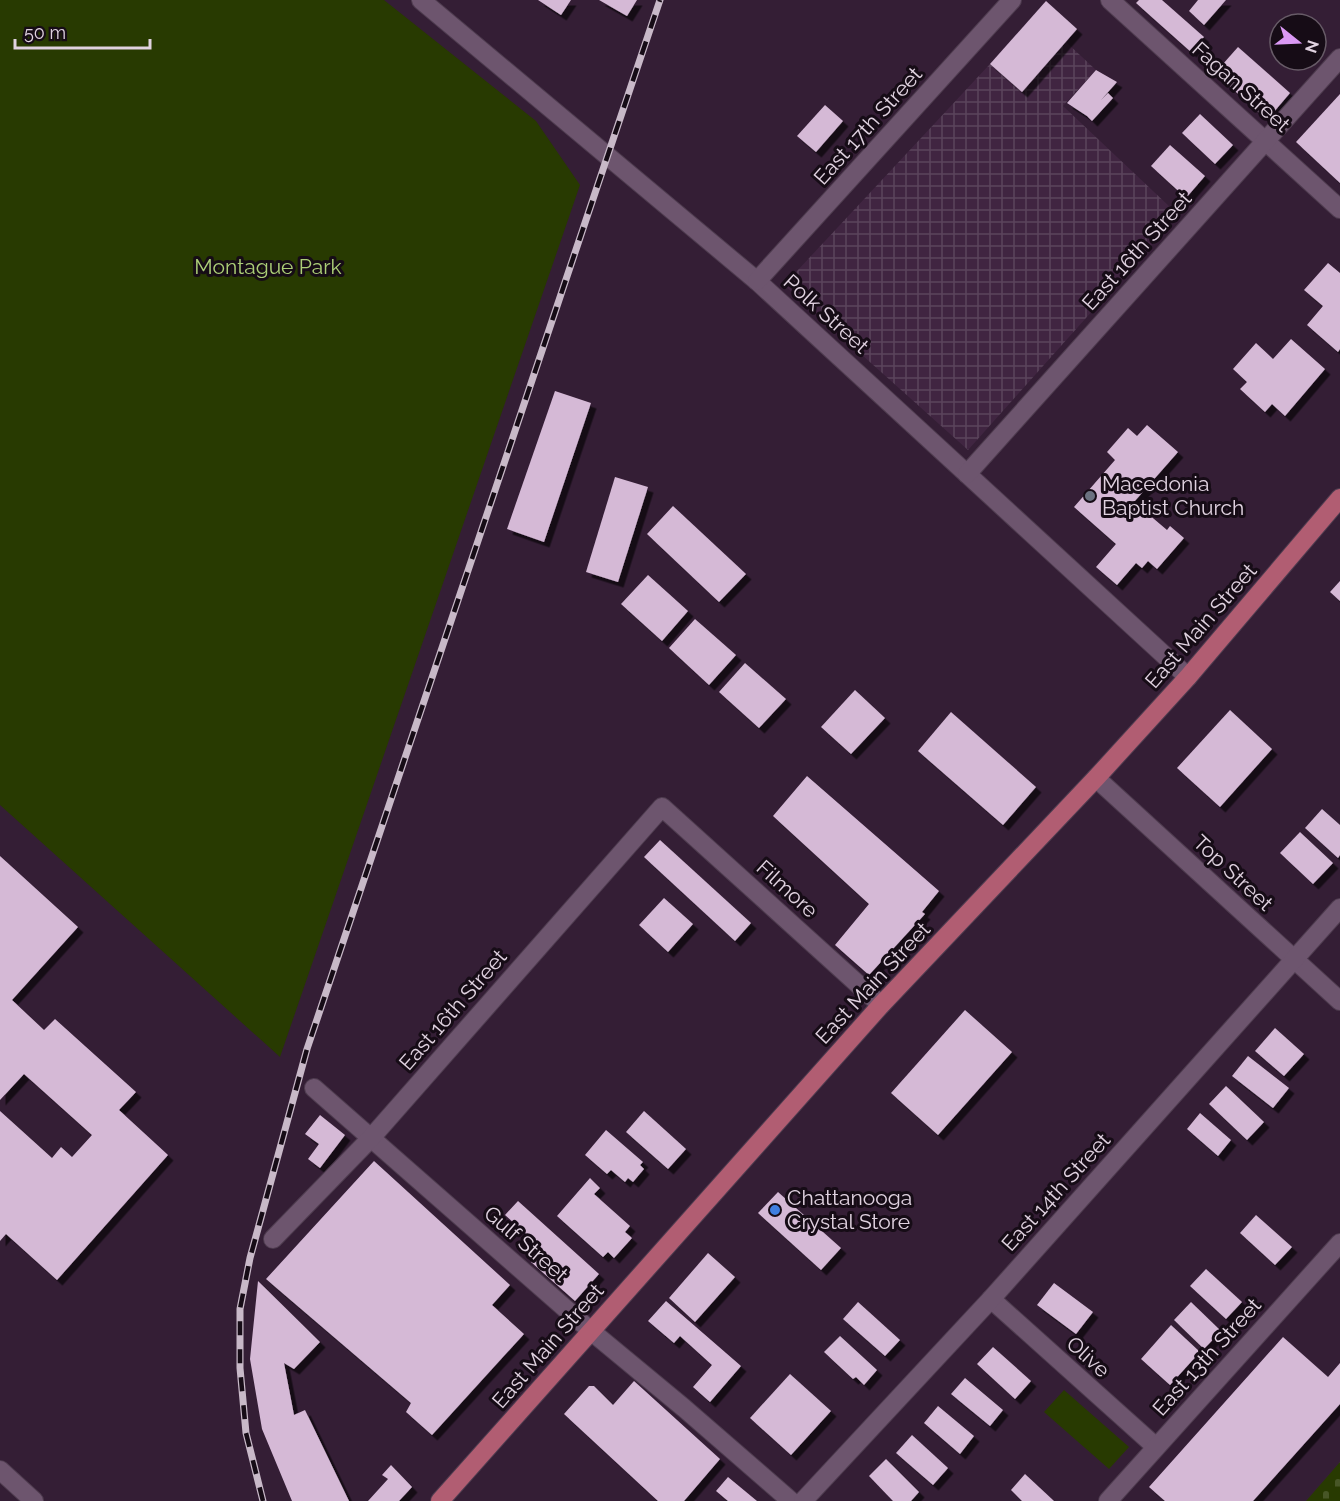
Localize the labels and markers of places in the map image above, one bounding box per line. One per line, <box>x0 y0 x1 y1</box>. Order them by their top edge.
place label: Macedonia Baptist Church <box>1102 471 1244 520</box>
marker: Macedonia Baptist Church <box>1083 489 1097 503</box>
place label: Chattanooga Crystal Store <box>787 1185 912 1234</box>
marker: Chattanooga Crystal Store <box>768 1203 782 1217</box>

